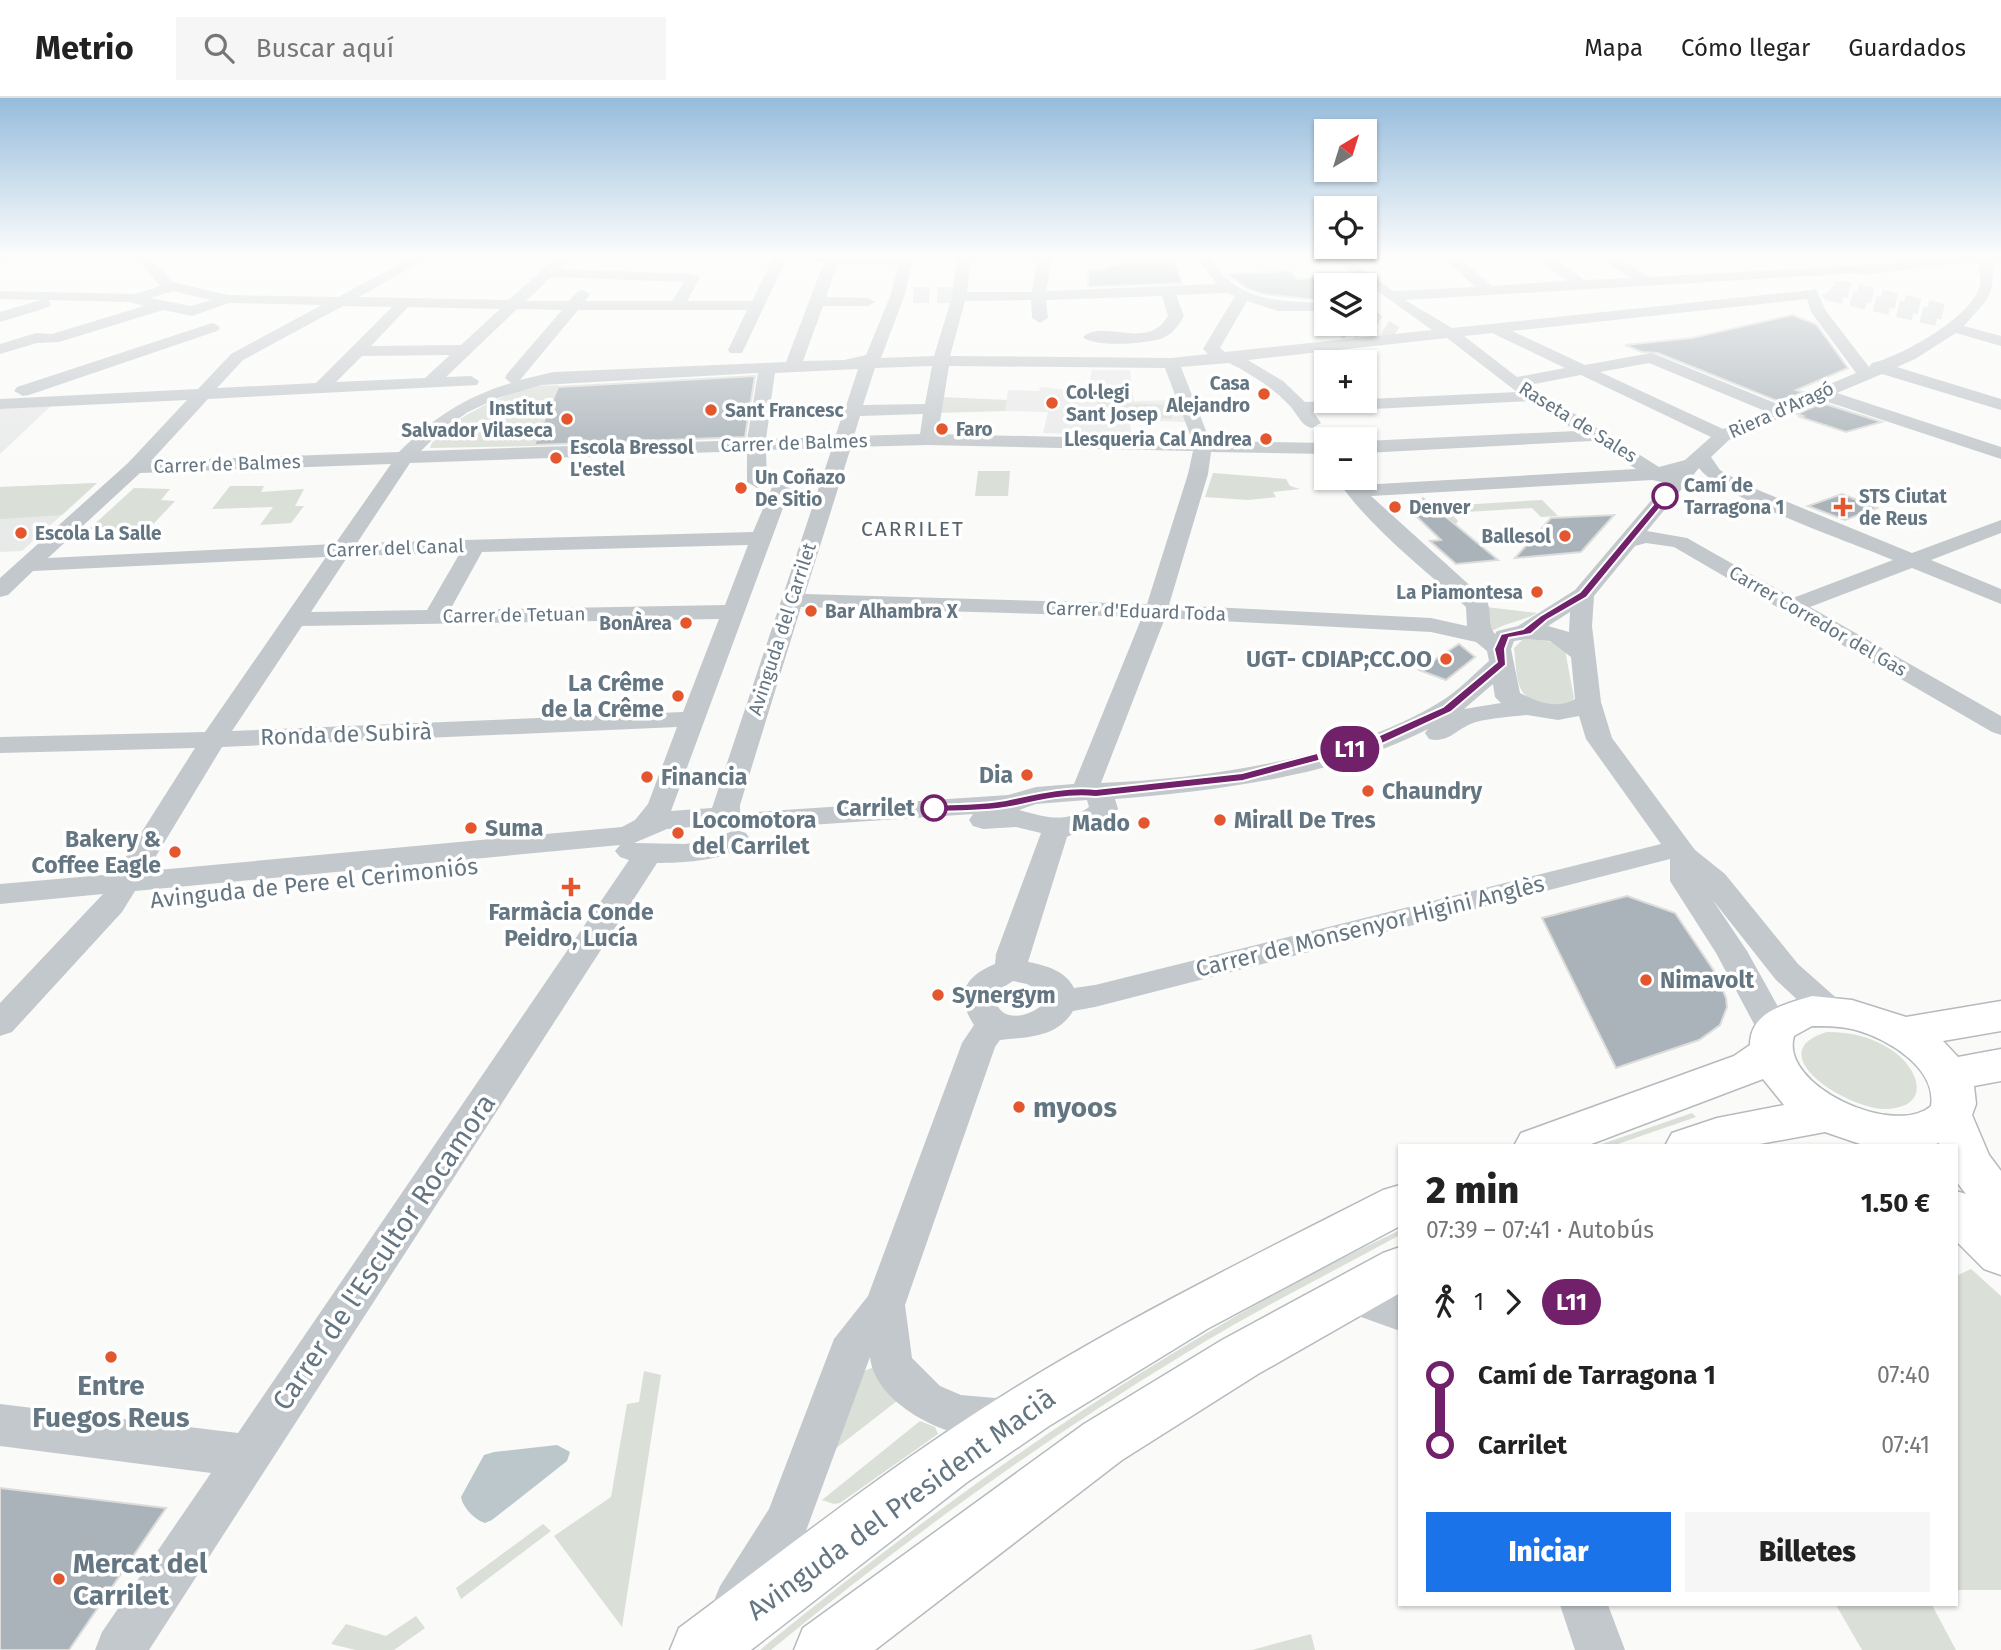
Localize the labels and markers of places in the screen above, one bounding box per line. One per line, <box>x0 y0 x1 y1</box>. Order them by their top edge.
place label: Casa Alejandro <box>1165 372 1250 417</box>
place label: Col·legi Sant Josep <box>1066 381 1158 426</box>
marker: Casa Alejandro <box>1256 386 1272 402</box>
marker: Col·legi Sant Josep <box>1044 395 1060 411</box>
place label: Institut Salvador Vilaseca <box>401 397 554 442</box>
place label: Sant Francesc <box>725 399 843 422</box>
marker: Sant Francesc <box>703 402 719 418</box>
marker: Institut Salvador Vilaseca <box>559 411 575 427</box>
place label: Faro <box>956 418 993 441</box>
marker: Faro <box>934 421 950 437</box>
place label: Llesqueria Cal Andrea <box>1064 428 1252 451</box>
marker: Llesqueria Cal Andrea <box>1258 431 1274 447</box>
place label: Escola Bressol L'estel <box>570 436 694 481</box>
marker: Escola Bressol L'estel <box>548 450 564 466</box>
place label: Un Coñazo De Sitio <box>755 466 846 511</box>
place label: Camí de Tarragona 1 <box>1684 474 1784 519</box>
marker: Un Coñazo De Sitio <box>733 480 749 496</box>
marker: Camí de Tarragona 1 <box>1652 483 1678 509</box>
place label: STS Ciutat de Reus <box>1859 485 1947 530</box>
place label: Denver <box>1409 496 1471 519</box>
marker: STS Ciutat de Reus <box>1833 497 1853 517</box>
marker: Denver <box>1387 499 1403 515</box>
place label: Escola La Salle <box>35 522 162 545</box>
marker: Escola La Salle <box>13 525 29 541</box>
place label: Ballesol <box>1481 525 1551 548</box>
marker: Ballesol <box>1557 528 1573 544</box>
place label: La Piamontesa <box>1396 581 1523 604</box>
marker: La Piamontesa <box>1529 584 1545 600</box>
place label: Bar Alhambra X <box>825 600 959 623</box>
marker: Bar Alhambra X <box>803 603 819 619</box>
place label: BonÀrea <box>599 610 672 635</box>
marker: BonÀrea <box>678 615 694 631</box>
place label: UGT- CDIAP;CC.OO <box>1246 645 1432 673</box>
marker: UGT- CDIAP;CC.OO <box>1438 651 1454 667</box>
place label: La Crême de la Crême <box>541 669 664 723</box>
marker: La Crême de la Crême <box>670 688 686 704</box>
place label: Dia <box>979 761 1013 789</box>
place label: Financia <box>661 763 747 791</box>
marker: Dia <box>1019 767 1035 783</box>
marker: Financia <box>639 769 655 785</box>
place label: Chaundry <box>1382 777 1483 805</box>
marker: Chaundry <box>1360 783 1376 799</box>
place label: Carrilet <box>836 794 916 822</box>
marker: Carrilet <box>921 795 947 821</box>
place label: Locomotora del Carrilet <box>692 806 816 860</box>
place label: Mirall De Tres <box>1234 806 1376 834</box>
place label: Mado <box>1072 809 1130 837</box>
marker: Mirall De Tres <box>1212 812 1228 828</box>
place label: Suma <box>485 814 543 842</box>
marker: Mado <box>1136 815 1152 831</box>
marker: Suma <box>463 820 479 836</box>
place label: Bakery & Coffee Eagle <box>32 825 161 879</box>
marker: Locomotora del Carrilet <box>670 825 686 841</box>
marker: Bakery & Coffee Eagle <box>167 844 183 860</box>
marker: Farmàcia Conde Peidro, Lucía <box>563 879 579 895</box>
place label: Farmàcia Conde Peidro, Lucía <box>488 898 654 952</box>
place label: Nimavolt <box>1660 966 1755 994</box>
marker: Nimavolt <box>1638 972 1654 988</box>
place label: Synergym <box>952 981 1056 1009</box>
marker: Synergym <box>930 987 946 1003</box>
place label: myoos <box>1033 1091 1117 1124</box>
marker: myoos <box>1011 1099 1027 1115</box>
marker: Entre Fuegos Reus <box>103 1349 119 1365</box>
place label: Entre Fuegos Reus <box>32 1369 190 1434</box>
place label: Mercat del Carrilet <box>73 1547 208 1612</box>
marker: Mercat del Carrilet <box>51 1571 67 1587</box>

